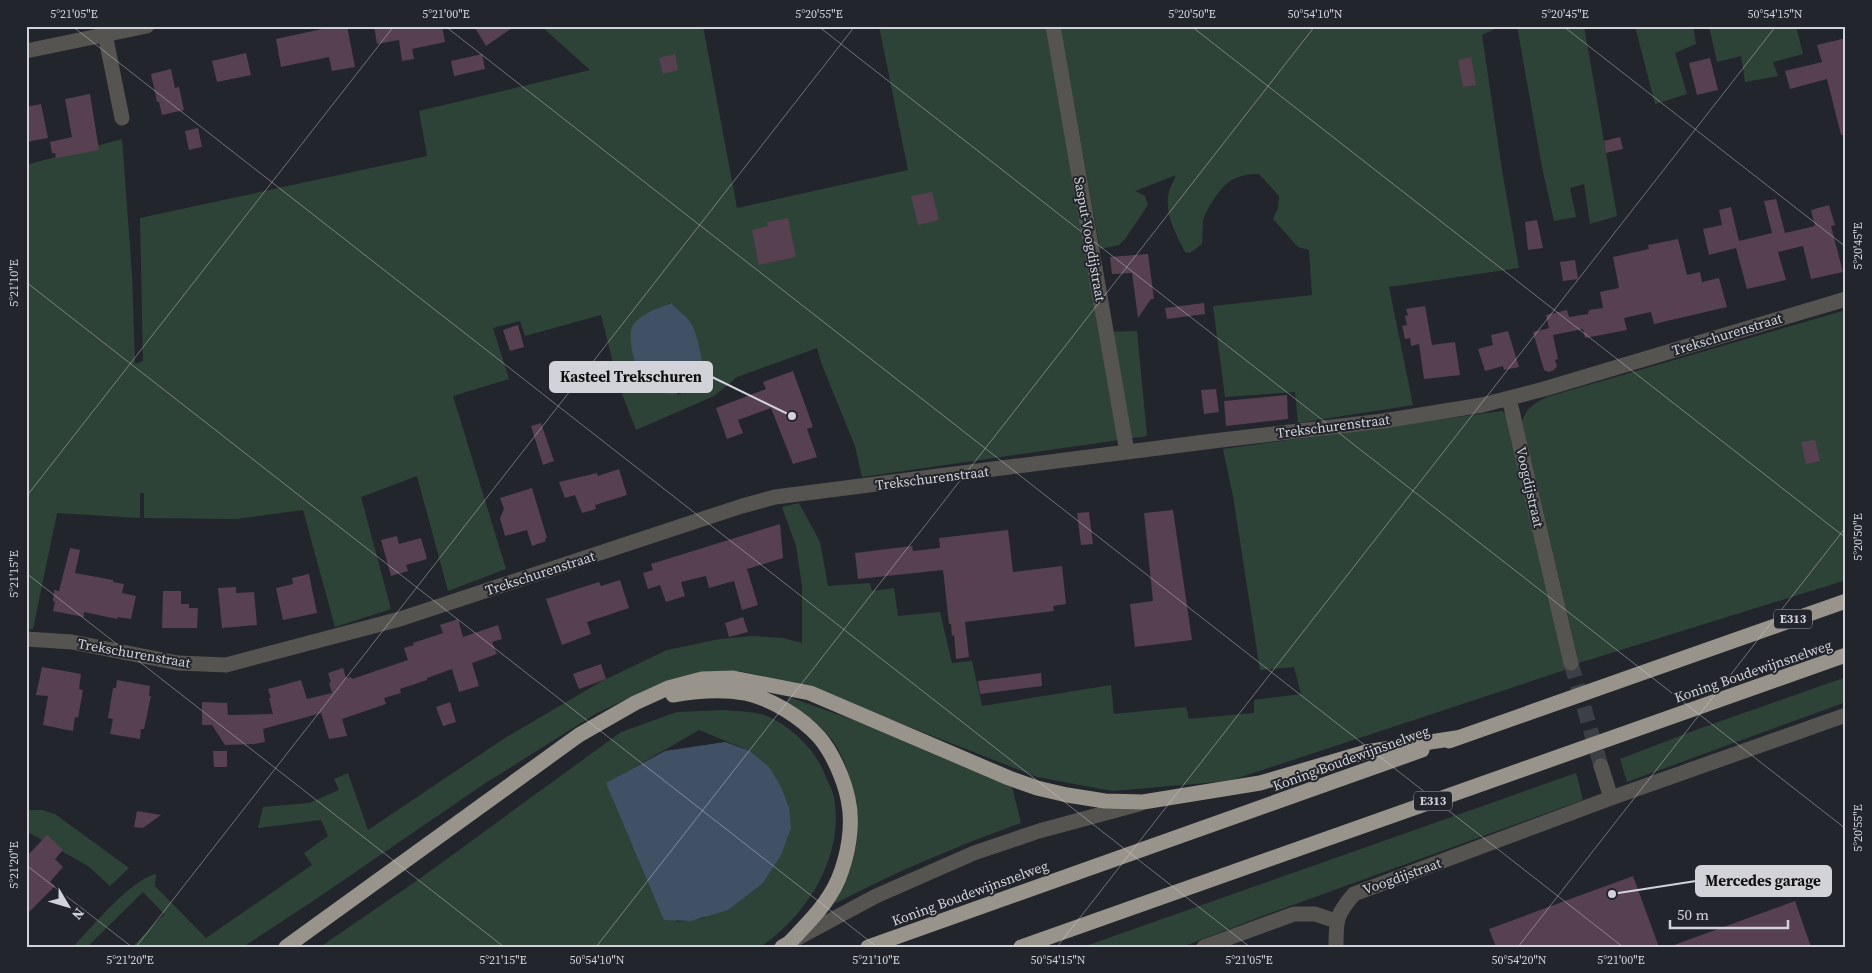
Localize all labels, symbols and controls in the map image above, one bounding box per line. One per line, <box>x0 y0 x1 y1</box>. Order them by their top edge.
text: 5°21'05"E <box>50 6 98 22</box>
text: 5°21'00"E <box>422 6 470 22</box>
text: 5°20'55"E <box>795 6 843 22</box>
text: 5°20'50"E <box>1168 6 1216 22</box>
text: 50°54'10"N <box>1287 6 1343 22</box>
text: 5°20'45"E <box>1541 6 1589 22</box>
text: 50°54'15"N <box>1747 6 1803 22</box>
street label: Sasput-Voogdijstraat <box>1069 175 1111 303</box>
text: 5°20'45"E <box>1850 222 1866 270</box>
text: 5°21'10"E <box>6 259 22 307</box>
street label: Trekschurenstraat <box>1669 308 1785 360</box>
callout: Kasteel Trekschuren <box>550 362 712 392</box>
text: Kasteel Trekschuren <box>560 366 702 387</box>
street label: Trekschurenstraat <box>1275 409 1391 443</box>
street label: Voogdijstraat <box>1511 445 1549 530</box>
street label: Trekschurenstraat <box>874 461 990 495</box>
text: 5°20'50"E <box>1850 513 1866 561</box>
street label: Trekschurenstraat <box>483 546 598 600</box>
text: 5°21'15"E <box>6 550 22 598</box>
road number: E313 <box>1774 610 1812 628</box>
street label: Trekschurenstraat <box>76 633 192 673</box>
street label: Koning Boudewijnsnelweg <box>1672 635 1834 707</box>
street label: Koning Boudewijnsnelweg <box>1270 720 1432 796</box>
road number: E313 <box>1414 791 1452 810</box>
text: 5°20'55"E <box>1850 804 1866 852</box>
text: 5°21'20"E <box>6 841 22 889</box>
street label: Voogdijstraat <box>1360 852 1444 899</box>
street label: Koning Boudewijnsnelweg <box>889 855 1051 931</box>
callout: Mercedes garage <box>1696 866 1831 896</box>
text: Mercedes garage <box>1705 870 1821 891</box>
north arrow <box>42 880 92 930</box>
scale bar <box>1670 898 1787 930</box>
text: N <box>67 904 89 924</box>
text: 50 m <box>1677 904 1709 925</box>
text: 5°21'20"E <box>106 952 154 968</box>
text: 5°21'15"E <box>479 952 527 968</box>
text: 50°54'10"N <box>569 952 625 968</box>
text: 5°21'10"E <box>852 952 900 968</box>
text: 50°54'15"N <box>1030 952 1086 968</box>
text: 5°21'05"E <box>1225 952 1273 968</box>
text: 50°54'20"N <box>1491 952 1547 968</box>
text: 5°21'00"E <box>1597 952 1645 968</box>

